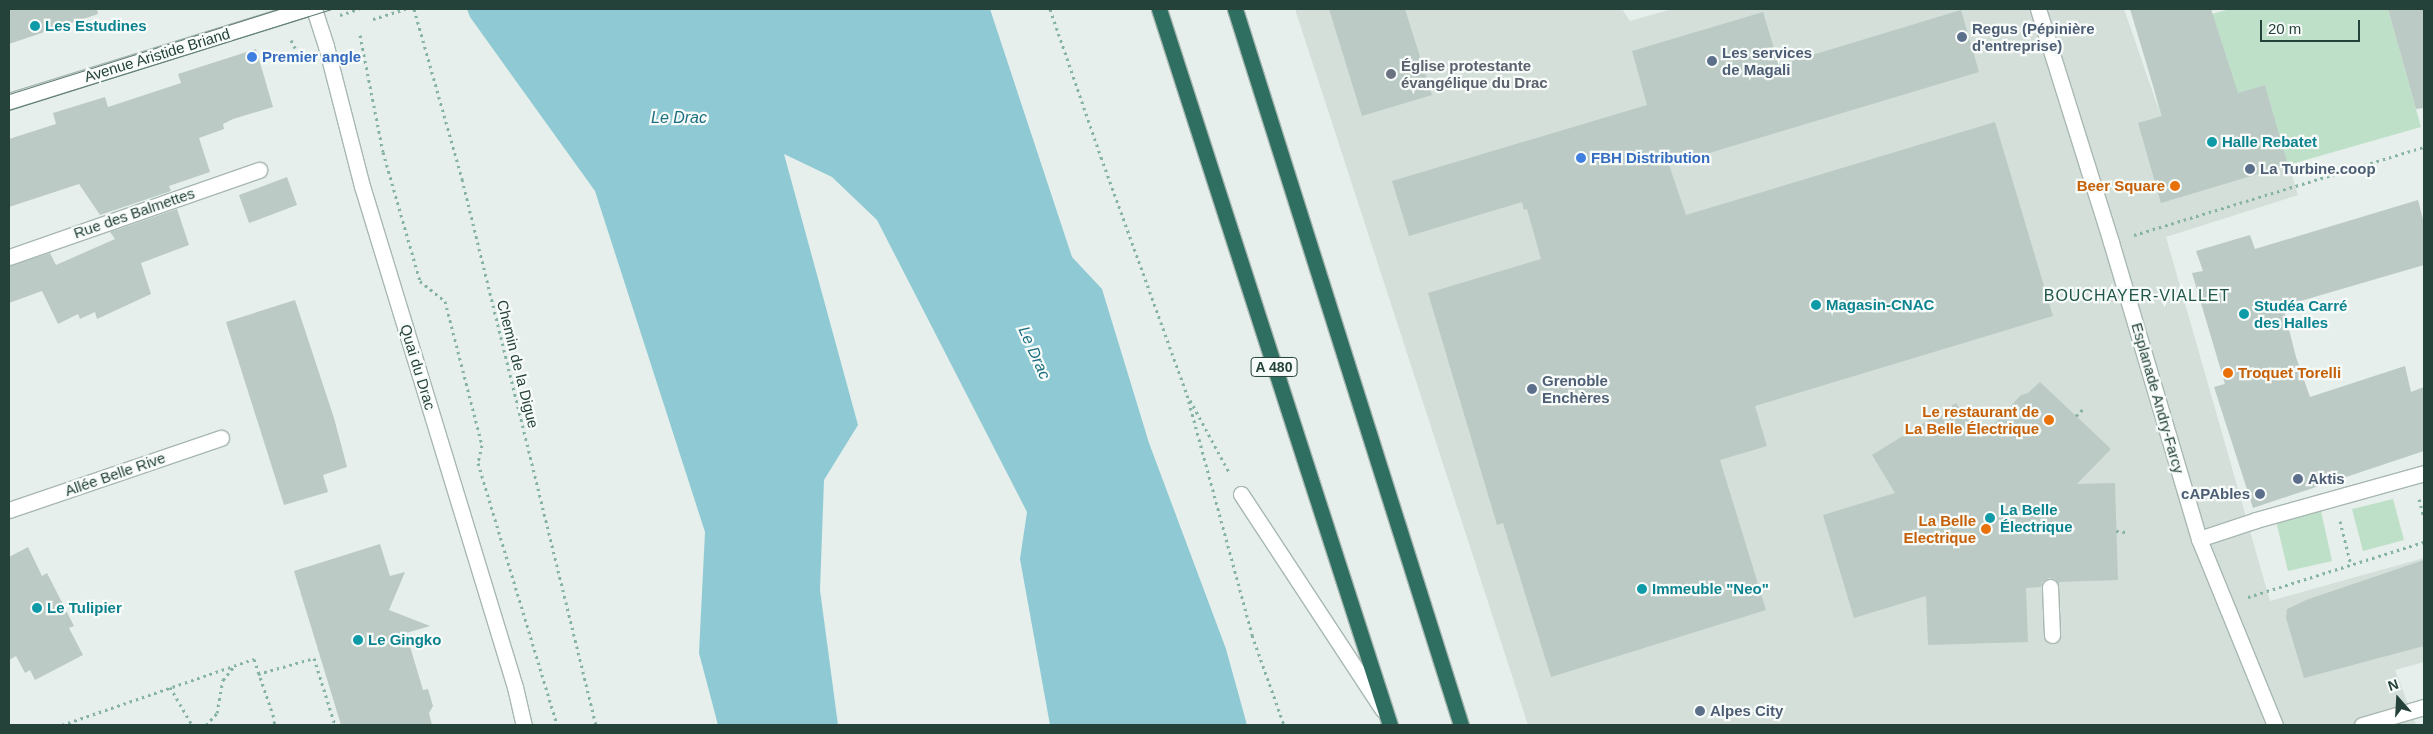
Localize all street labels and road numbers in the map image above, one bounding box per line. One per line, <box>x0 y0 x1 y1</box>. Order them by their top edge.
street label: Avenue Aristide Briand <box>82 24 232 86</box>
street label: Rue des Balmettes <box>71 184 197 242</box>
street label: Chemin de la Digue <box>493 298 543 430</box>
street label: Esplanade Andry-Farcy <box>2128 320 2188 476</box>
street label: Quai du Drac <box>396 322 440 412</box>
road number: A 480 <box>1250 356 1298 378</box>
street label: Allée Belle Rive <box>62 448 168 500</box>

